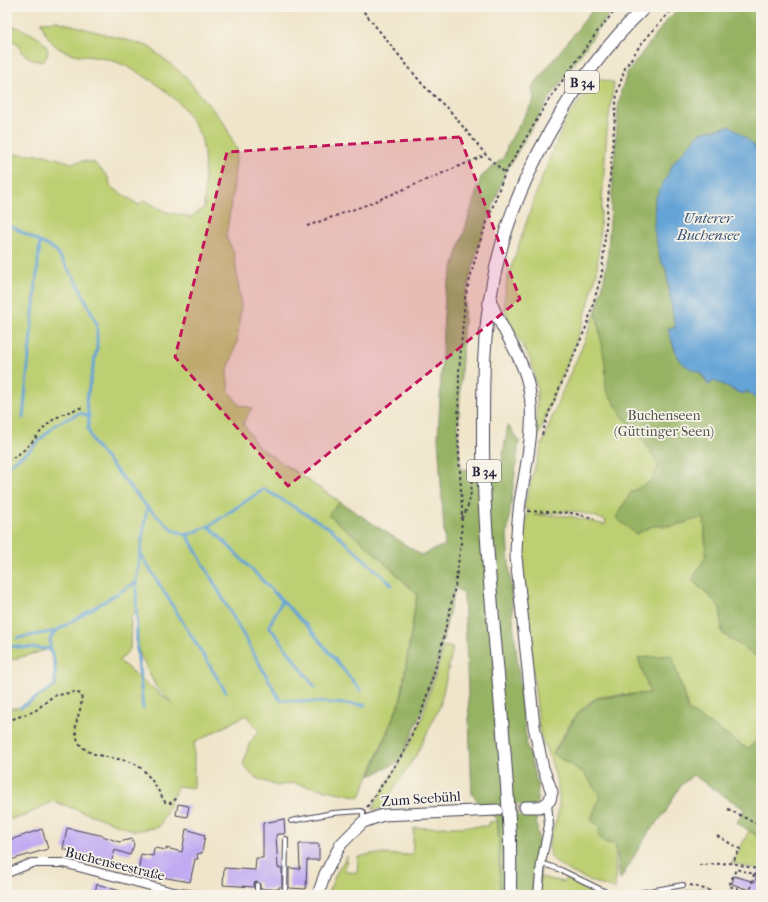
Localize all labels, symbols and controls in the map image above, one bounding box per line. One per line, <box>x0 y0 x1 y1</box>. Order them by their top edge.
road number: B 34 <box>565 71 599 93</box>
water label: Unterer Buchensee <box>676 209 740 244</box>
park label: Buchenseen (Güttinger Seen) <box>614 407 714 440</box>
road number: B 34 <box>467 460 501 482</box>
street label: Zum Seebühl <box>381 788 462 810</box>
street label: Buchenseestraße <box>63 843 167 885</box>

